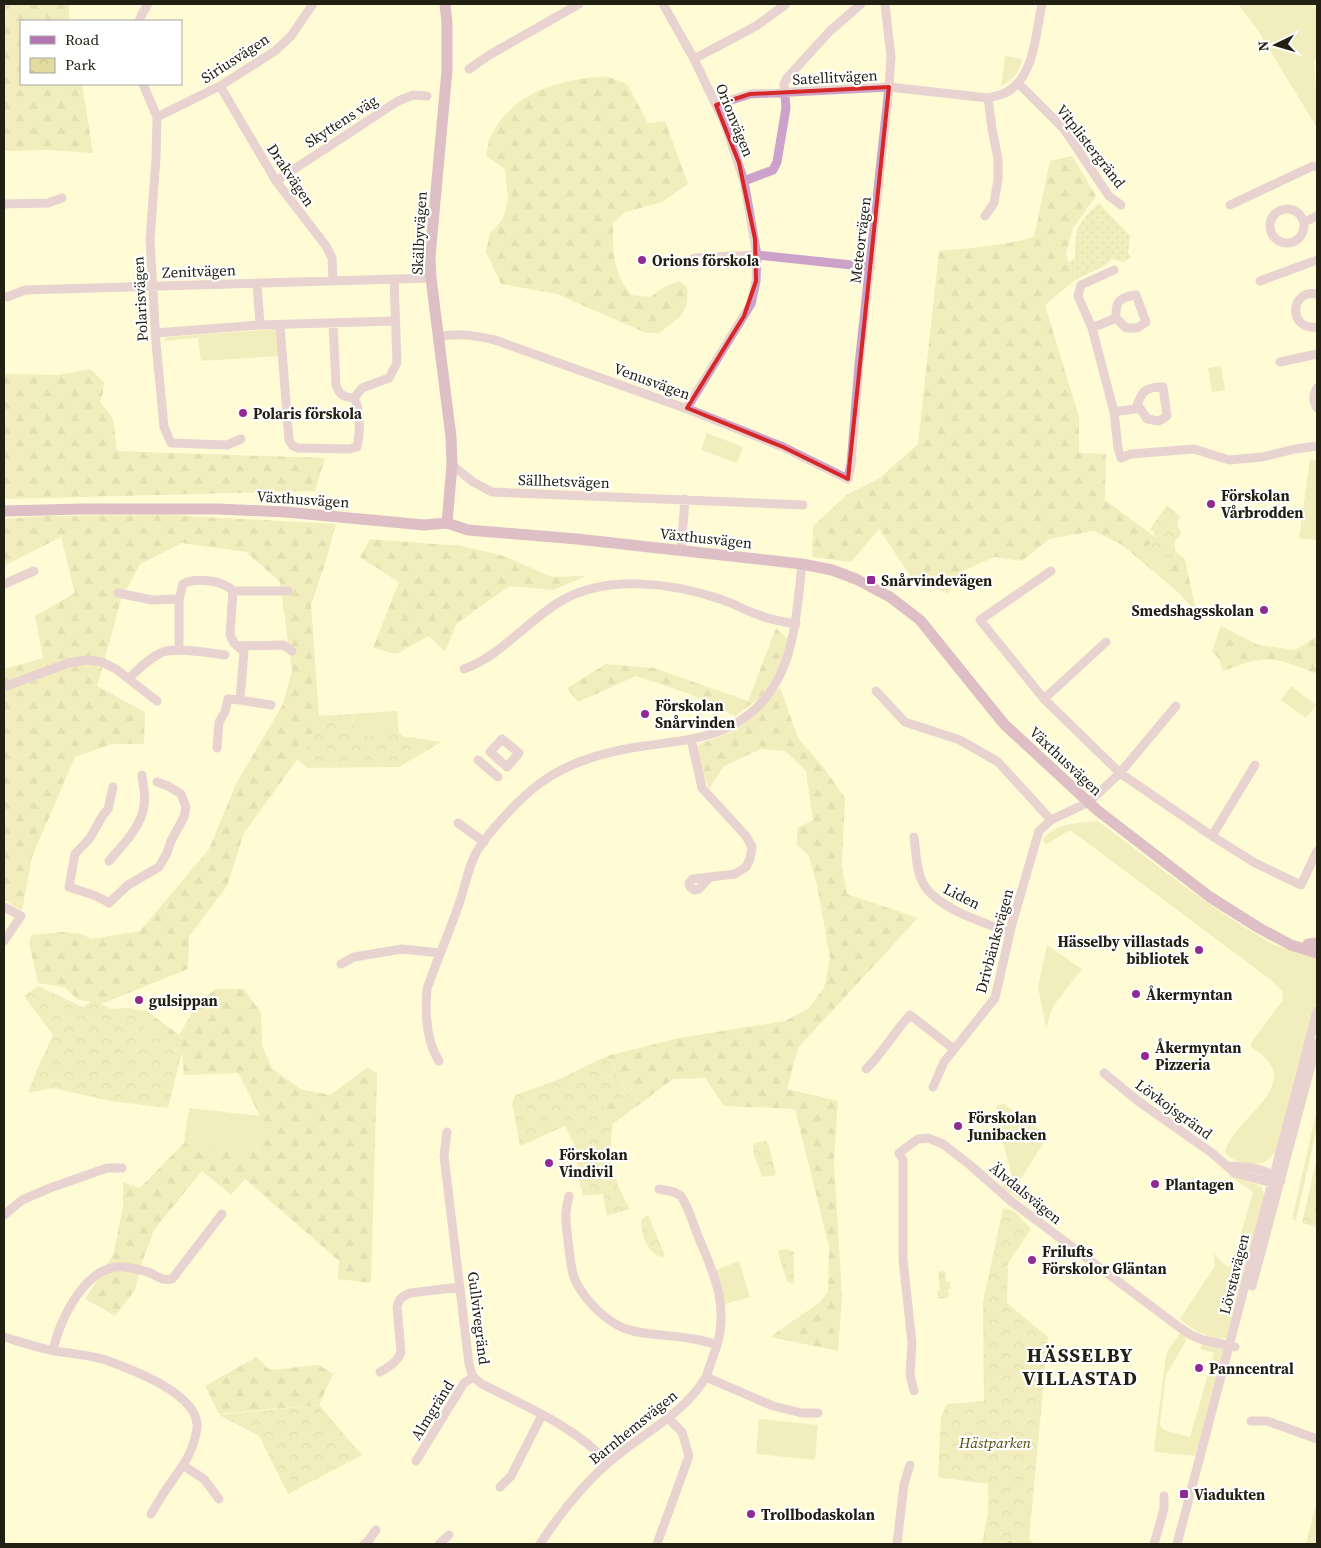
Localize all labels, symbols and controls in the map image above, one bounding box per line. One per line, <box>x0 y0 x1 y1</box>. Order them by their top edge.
legend <box>20 20 182 85</box>
north arrow <box>1251 20 1301 70</box>
street label: Siriusvägen <box>197 28 273 88</box>
text: Road <box>65 29 99 50</box>
text: N <box>1253 40 1273 52</box>
text: Park <box>65 54 97 75</box>
street label: Satellitvägen <box>792 64 878 90</box>
street label: Orionvägen <box>711 80 759 160</box>
street label: Skyttens väg <box>301 90 382 152</box>
street label: Vitplistergränd <box>1052 100 1131 193</box>
street label: Drakvägen <box>262 139 320 211</box>
street label: Skälbyvägen <box>406 191 432 275</box>
street label: Meteorvägen <box>844 195 876 285</box>
place label: Orions förskola <box>652 250 760 271</box>
marker: Orions förskola <box>636 254 648 266</box>
street label: Polarisvägen <box>127 256 153 342</box>
street label: Zenitvägen <box>162 259 236 283</box>
street label: Venusvägen <box>611 357 693 405</box>
place label: Polaris förskola <box>253 403 363 424</box>
marker: Polaris förskola <box>237 407 249 419</box>
street label: Sällhetsvägen <box>518 469 610 493</box>
street label: Växthusvägen <box>256 485 350 513</box>
place label: Förskolan Vårbrodden <box>1221 485 1304 523</box>
marker: Förskolan Vårbrodden <box>1205 498 1217 510</box>
street label: Växthusvägen <box>659 523 753 553</box>
place label: Snårvindevägen <box>881 570 992 591</box>
marker: Snårvindevägen <box>865 574 877 586</box>
place label: Smedshagsskolan <box>1131 600 1254 621</box>
marker: Smedshagsskolan <box>1258 604 1270 616</box>
place label: Förskolan Snårvinden <box>655 695 735 733</box>
marker: Förskolan Snårvinden <box>639 708 651 720</box>
street label: Växthusvägen <box>1025 722 1107 800</box>
street label: Liden <box>940 878 984 914</box>
street label: Drivbänksvägen <box>970 886 1018 996</box>
place label: Hässelby villastads bibliotek <box>1058 931 1189 969</box>
marker: Hässelby villastads bibliotek <box>1193 944 1205 956</box>
place label: Åkermyntan <box>1146 984 1232 1005</box>
marker: Åkermyntan <box>1130 988 1142 1000</box>
place label: gulsippan <box>149 990 218 1011</box>
marker: gulsippan <box>133 994 145 1006</box>
place label: Åkermyntan Pizzeria <box>1155 1037 1241 1075</box>
marker: Åkermyntan Pizzeria <box>1139 1050 1151 1062</box>
street label: Lövkojsgränd <box>1131 1074 1217 1144</box>
place label: Förskolan Junibacken <box>967 1107 1047 1145</box>
marker: Förskolan Junibacken <box>952 1120 964 1132</box>
place label: Förskolan Vindivil <box>559 1144 628 1182</box>
marker: Förskolan Vindivil <box>543 1157 555 1169</box>
street label: Älvdalsvägen <box>985 1157 1067 1229</box>
place label: Plantagen <box>1165 1174 1234 1195</box>
marker: Plantagen <box>1149 1178 1161 1190</box>
street label: Lövstavägen <box>1214 1231 1254 1317</box>
place label: Frilufts Förskolor Gläntan <box>1042 1241 1167 1279</box>
marker: Frilufts Förskolor Gläntan <box>1026 1254 1038 1266</box>
street label: Gullvivegränd <box>463 1270 495 1366</box>
district label: HÄSSELBY VILLASTAD <box>1022 1341 1138 1392</box>
place label: Panncentral <box>1209 1358 1294 1379</box>
marker: Panncentral <box>1193 1362 1205 1374</box>
street label: Almgränd <box>405 1376 459 1444</box>
street label: Barnhemsvägen <box>584 1385 682 1469</box>
park label: Hästparken <box>958 1432 1032 1453</box>
place label: Viadukten <box>1194 1484 1265 1505</box>
marker: Viadukten <box>1178 1488 1190 1500</box>
place label: Trollbodaskolan <box>761 1504 875 1525</box>
marker: Trollbodaskolan <box>745 1508 757 1520</box>

